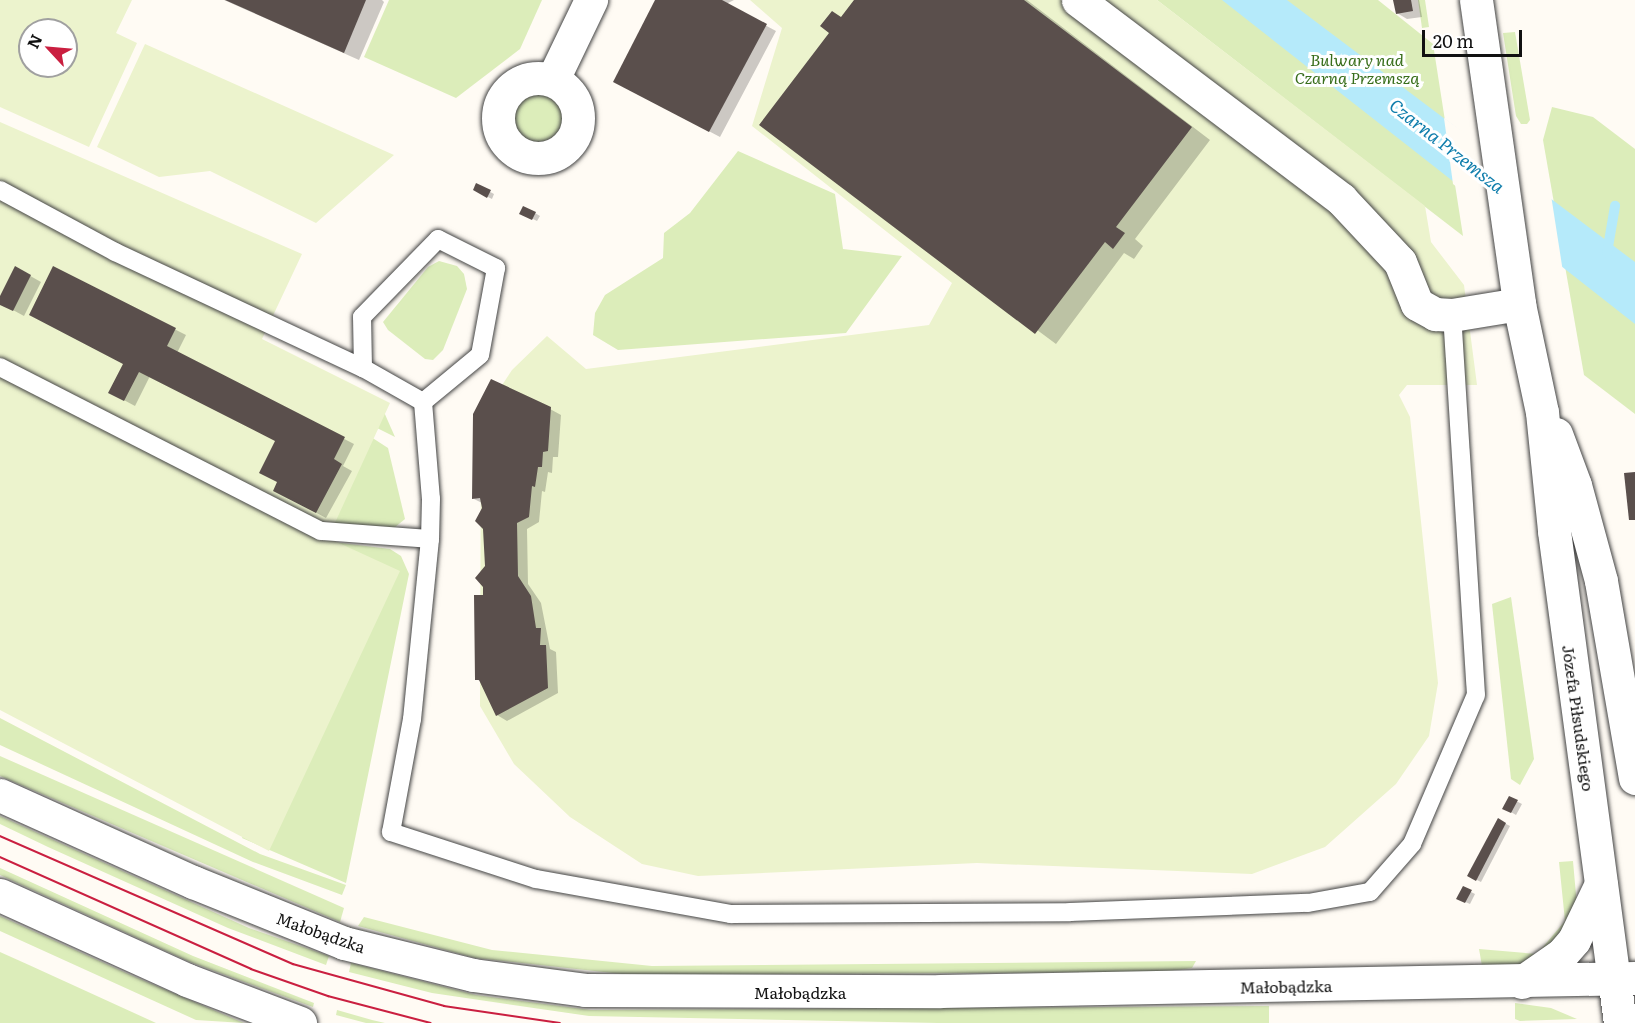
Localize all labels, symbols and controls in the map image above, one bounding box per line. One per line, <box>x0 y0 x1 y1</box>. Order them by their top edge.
north arrow <box>18 18 78 78</box>
scale bar <box>1425 18 1526 56</box>
text: 20 m <box>1433 27 1474 54</box>
text: N <box>20 30 47 52</box>
park label: Bulwary nad Czarną Przemszą <box>1295 49 1419 87</box>
water label: Czarna Przemsza <box>1385 94 1509 198</box>
street label: Józefa Piłsudskiego <box>1559 644 1599 792</box>
street label: Małobądzka <box>274 908 368 956</box>
street label: Małobądzka <box>1239 976 1333 996</box>
street label: Małobądzka <box>754 982 846 1002</box>

